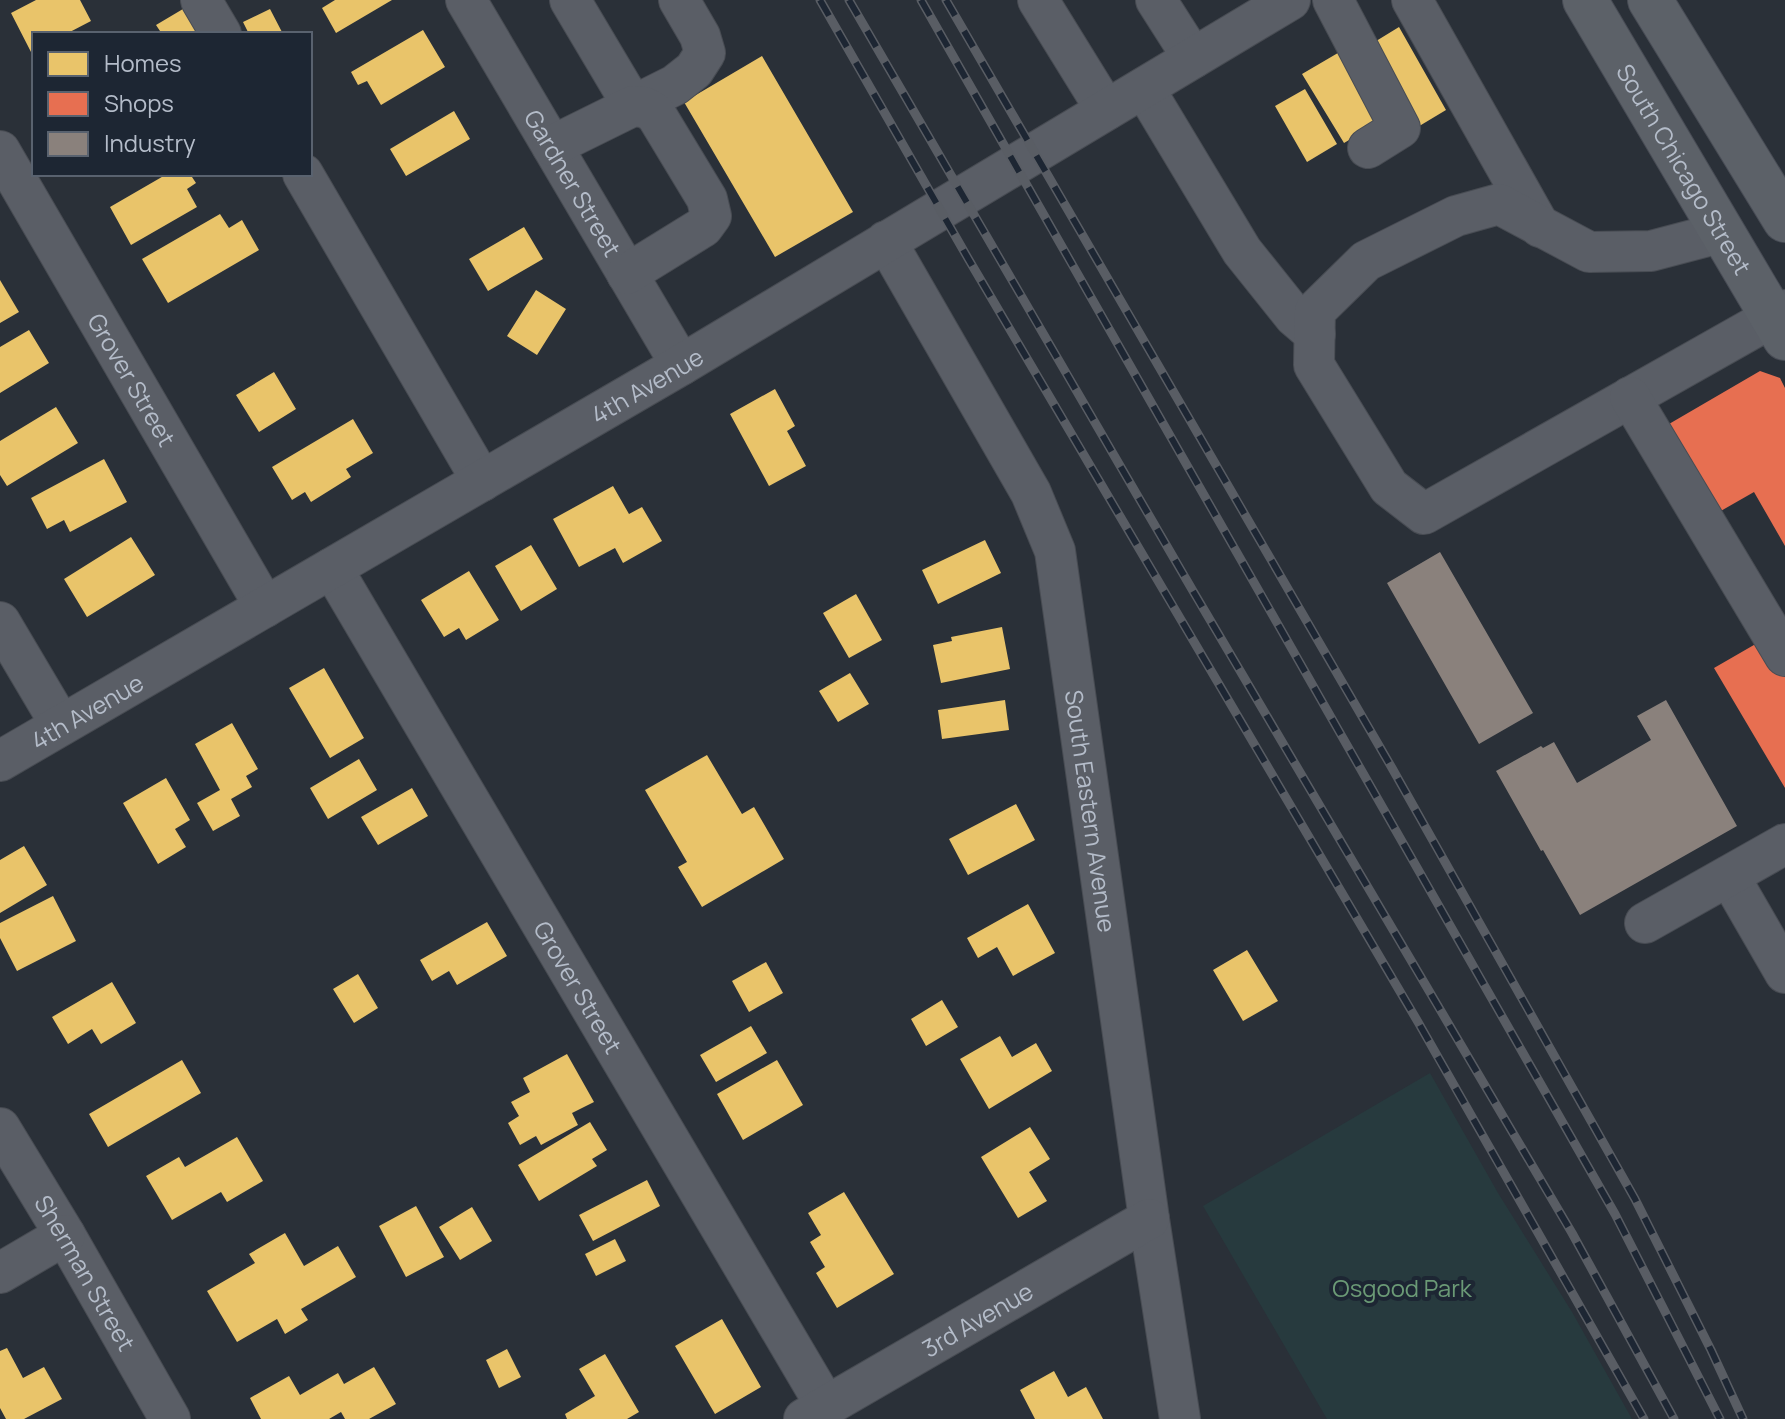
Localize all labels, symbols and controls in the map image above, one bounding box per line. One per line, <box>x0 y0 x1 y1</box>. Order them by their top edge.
legend <box>32 32 312 176</box>
text: Homes <box>104 46 182 79</box>
street label: South Chicago Street <box>1610 57 1760 280</box>
text: Shops <box>104 86 174 119</box>
street label: Gardner Street <box>517 103 630 262</box>
text: Industry <box>104 126 196 159</box>
street label: Grover Street <box>81 307 184 452</box>
street label: 4th Avenue <box>584 339 709 431</box>
street label: 4th Avenue <box>24 665 149 756</box>
street label: South Eastern Avenue <box>1058 687 1125 934</box>
street label: Grover Street <box>527 914 631 1059</box>
street label: Sherman Street <box>28 1188 144 1356</box>
park label: Osgood Park <box>1332 1271 1473 1304</box>
street label: 3rd Avenue <box>916 1274 1038 1364</box>

